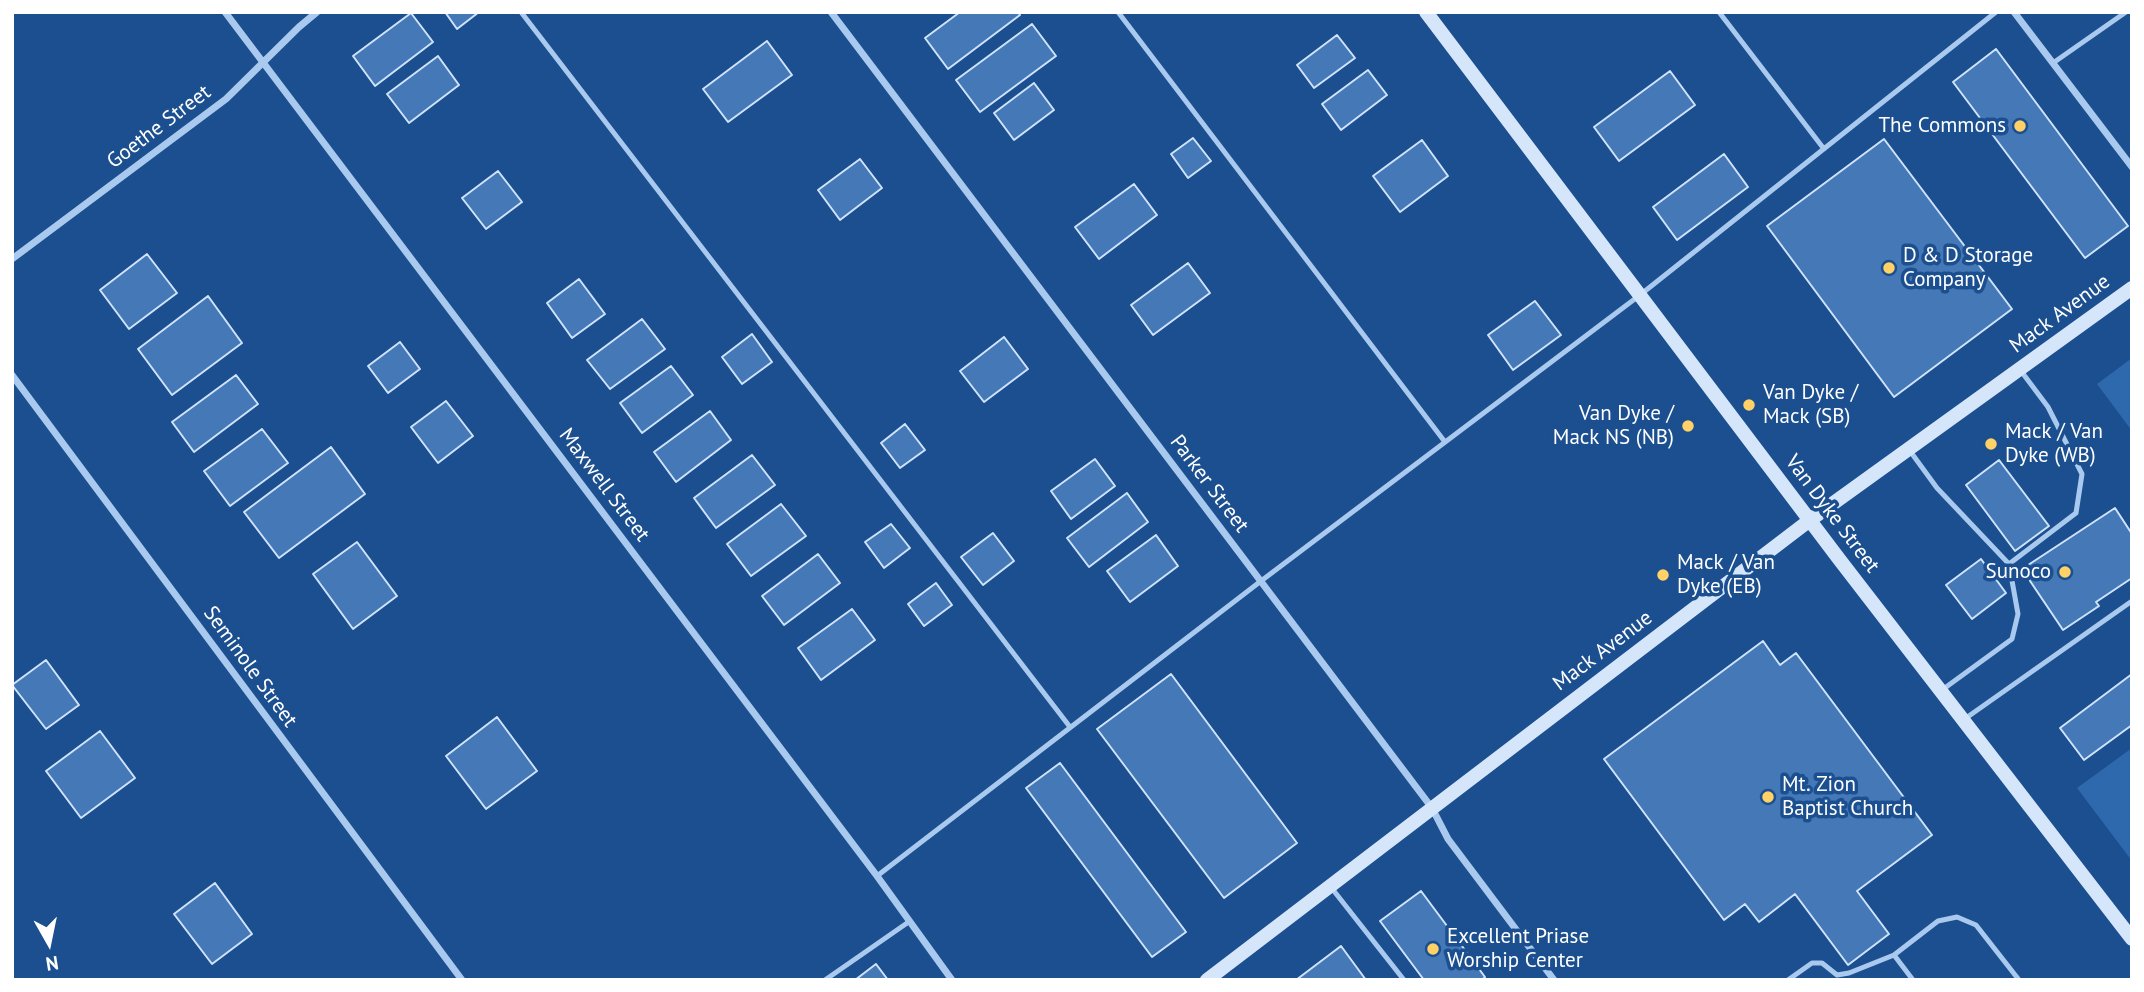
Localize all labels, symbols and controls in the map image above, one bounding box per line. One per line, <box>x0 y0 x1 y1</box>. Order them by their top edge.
street label: Goethe Street <box>102 80 216 174</box>
place label: The Commons <box>1878 113 2006 139</box>
marker: The Commons <box>2012 118 2028 134</box>
place label: D & D Storage Company <box>1903 243 2033 293</box>
marker: D & D Storage Company <box>1881 260 1897 276</box>
street label: Mack Avenue <box>2005 269 2115 359</box>
place label: Van Dyke / Mack (SB) <box>1763 380 1858 430</box>
marker: Van Dyke / Mack (SB) <box>1741 397 1757 413</box>
place label: Van Dyke / Mack NS (NB) <box>1553 401 1674 451</box>
marker: Van Dyke / Mack NS (NB) <box>1680 418 1696 434</box>
place label: Mack / Van Dyke (WB) <box>2005 419 2103 469</box>
street label: Maxwell Street <box>553 423 655 547</box>
street label: Parker Street <box>1164 430 1254 538</box>
marker: Mack / Van Dyke (WB) <box>1983 436 1999 452</box>
street label: Van Dyke Street <box>1779 450 1885 578</box>
place label: Mack / Van Dyke (EB) <box>1677 550 1775 600</box>
place label: Sunoco <box>1986 559 2051 585</box>
marker: Sunoco <box>2057 564 2073 580</box>
marker: Mack / Van Dyke (EB) <box>1655 567 1671 583</box>
street label: Seminole Street <box>198 602 302 732</box>
street label: Mack Avenue <box>1548 606 1658 696</box>
place label: Mt. Zion Baptist Church <box>1782 772 1913 822</box>
marker: Mt. Zion Baptist Church <box>1760 789 1776 805</box>
north arrow <box>14 908 84 978</box>
place label: Excellent Priase Worship Center <box>1447 924 1589 974</box>
marker: Excellent Priase Worship Center <box>1425 941 1441 957</box>
text: N <box>44 951 60 977</box>

